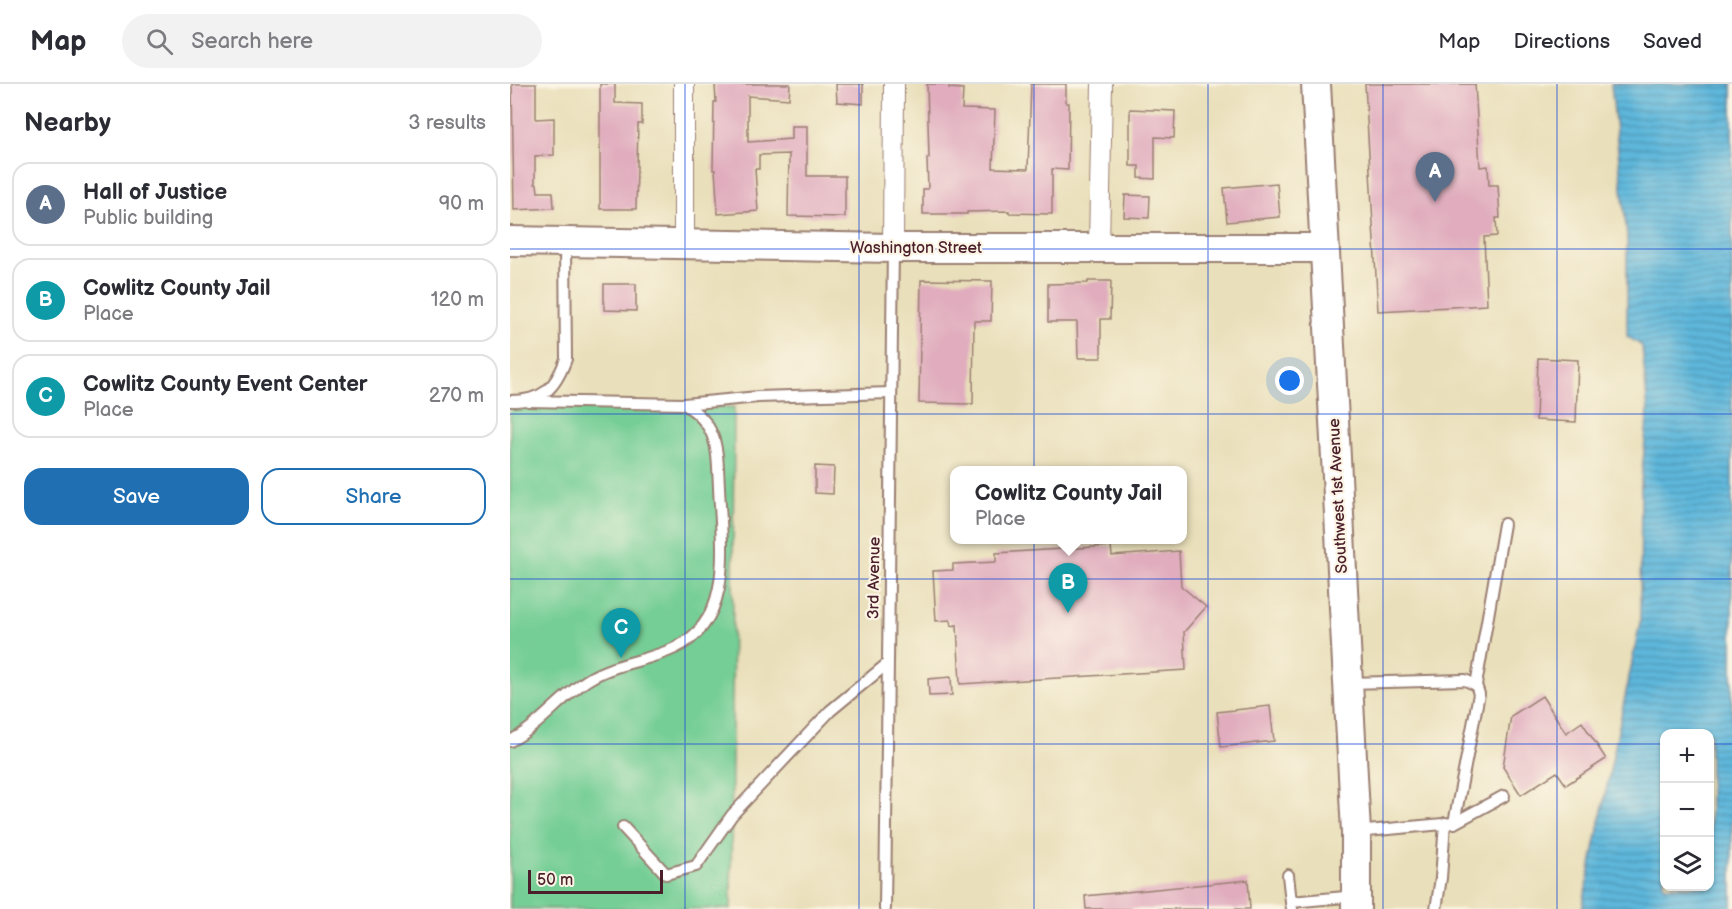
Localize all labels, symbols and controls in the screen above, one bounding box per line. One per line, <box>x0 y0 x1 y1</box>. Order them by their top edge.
search box <box>122 14 542 68</box>
text: Map <box>30 25 86 58</box>
icon: search <box>143 25 176 58</box>
text: Search here <box>191 28 313 55</box>
text: Map <box>1438 29 1481 54</box>
text: Directions <box>1514 29 1610 54</box>
text: Saved <box>1643 29 1702 54</box>
text: Nearby <box>24 108 111 139</box>
text: 3 results <box>408 111 486 135</box>
pin: A <box>1416 152 1454 202</box>
text: Hall of Justice <box>83 179 227 206</box>
text: A <box>39 192 52 216</box>
text: 90 m <box>439 192 484 216</box>
text: Public building <box>83 206 213 230</box>
street label: Washington Street <box>850 239 982 258</box>
text: Cowlitz County Jail <box>83 275 271 302</box>
text: B <box>38 288 53 312</box>
text: 120 m <box>431 288 484 312</box>
text: Place <box>83 302 134 326</box>
your location <box>1275 366 1304 395</box>
text: Cowlitz County Event Center <box>83 371 368 398</box>
text: C <box>38 384 53 408</box>
text: 270 m <box>429 384 484 408</box>
text: Place <box>83 398 134 422</box>
street label: Southwest 1st Avenue <box>1325 417 1352 574</box>
popup <box>950 466 1187 544</box>
button: Save <box>24 468 249 525</box>
button: Share <box>261 468 486 525</box>
text: Cowlitz County Jail <box>975 480 1162 507</box>
text: Place <box>975 507 1025 531</box>
street label: 3rd Avenue <box>864 536 885 619</box>
pin: B <box>1048 564 1088 613</box>
pin: C <box>602 608 640 658</box>
map controls <box>1660 729 1714 891</box>
button: + <box>1660 729 1714 783</box>
button: − <box>1660 783 1714 837</box>
button: layers <box>1660 837 1714 891</box>
scale bar <box>528 867 663 894</box>
text: 50 m <box>537 871 573 890</box>

